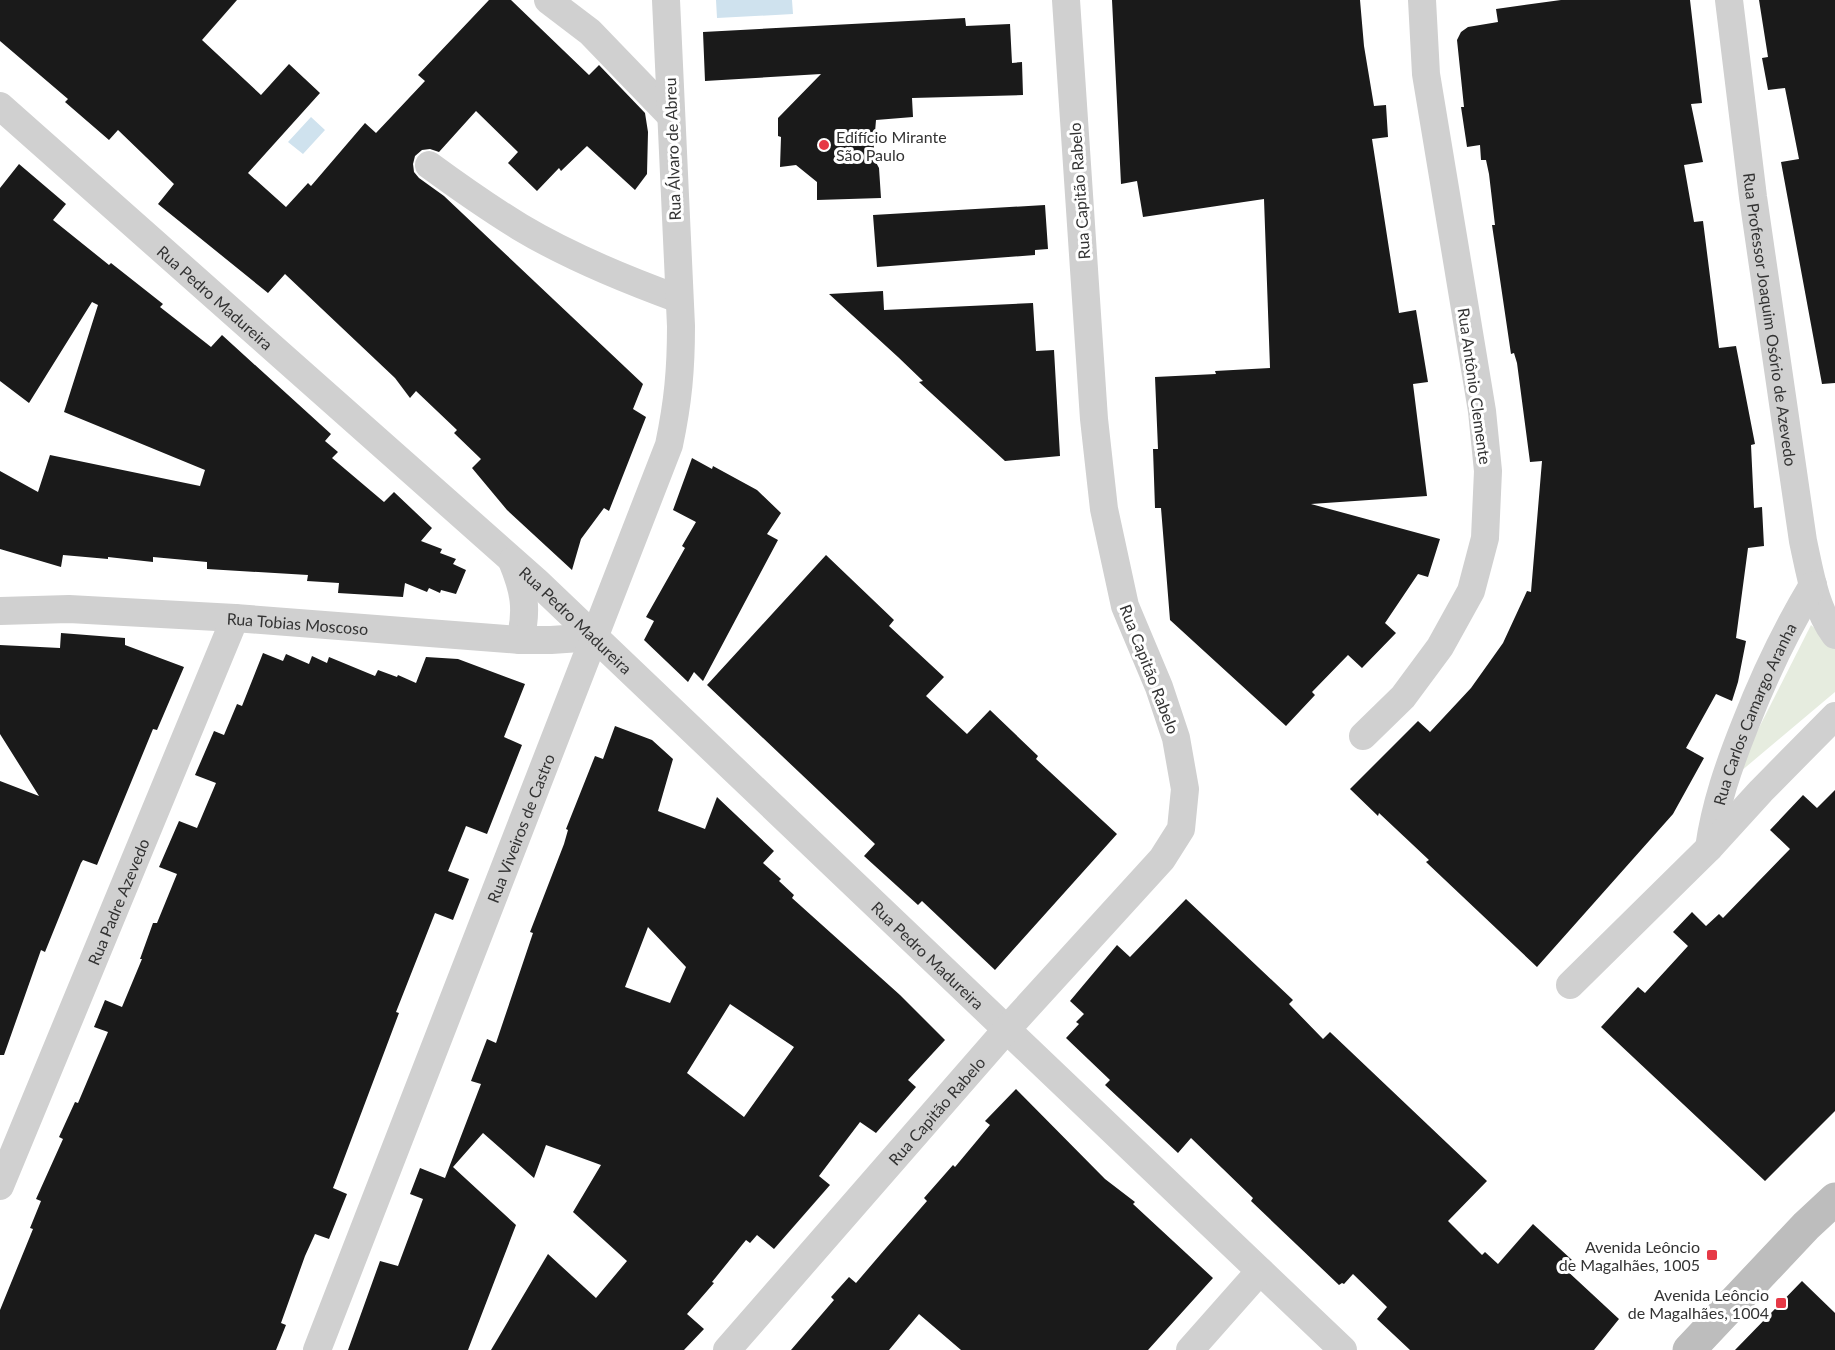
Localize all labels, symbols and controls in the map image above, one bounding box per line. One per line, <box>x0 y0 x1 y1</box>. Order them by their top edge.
street label: Rua Álvaro de Abreu <box>660 77 684 221</box>
street label: Rua Capitão Rabelo <box>1065 122 1093 260</box>
place label: Edifício Mirante São Paulo <box>836 127 947 164</box>
marker: Edifício Mirante São Paulo <box>817 138 831 152</box>
street label: Rua Professor Joaquim Osório de Azevedo <box>1741 171 1801 467</box>
street label: Rua Pedro Madureira <box>154 241 277 353</box>
street label: Rua Antônio Clemente <box>1455 306 1495 466</box>
street label: Rua Pedro Madureira <box>516 562 636 677</box>
street label: Rua Capitão Rabelo <box>1117 602 1183 736</box>
street label: Rua Tobias Moscoso <box>226 608 369 638</box>
street label: Rua Carlos Camargo Aranha <box>1709 619 1800 807</box>
street label: Rua Viveiros de Castro <box>482 751 558 905</box>
street label: Rua Padre Azevedo <box>83 835 152 968</box>
street label: Rua Pedro Madureira <box>868 897 988 1013</box>
street label: Rua Capitão Rabelo <box>884 1052 988 1168</box>
place label: Avenida Leôncio de Magalhães, 1005 <box>1559 1237 1700 1274</box>
marker: Avenida Leôncio de Magalhães, 1005 <box>1705 1248 1719 1262</box>
place label: Avenida Leôncio de Magalhães, 1004 <box>1628 1285 1769 1322</box>
marker: Avenida Leôncio de Magalhães, 1004 <box>1774 1296 1788 1310</box>

